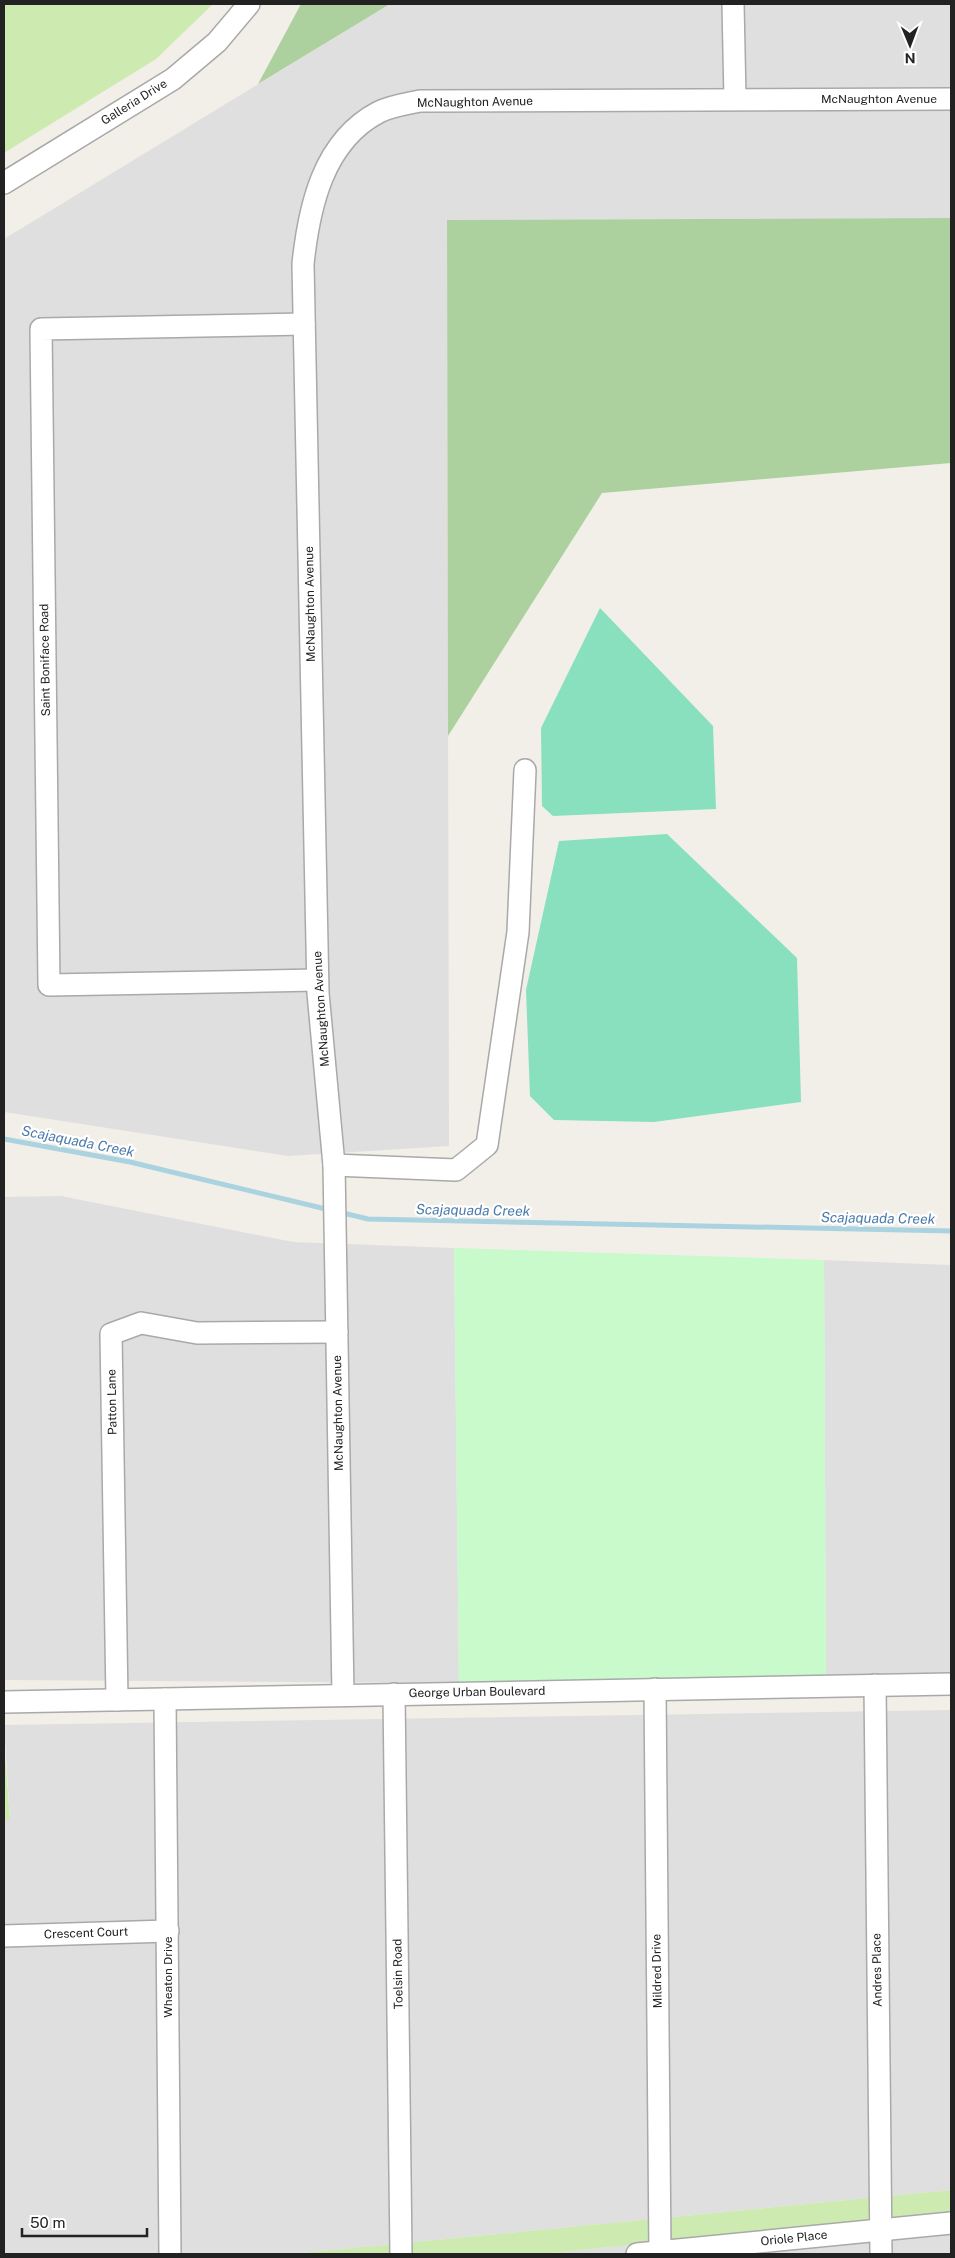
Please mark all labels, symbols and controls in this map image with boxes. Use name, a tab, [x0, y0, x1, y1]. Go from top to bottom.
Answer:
north arrow	[885, 20, 935, 70]
text: N	[905, 50, 916, 66]
street label: Galleria Drive	[99, 76, 170, 128]
street label: McNaughton Avenue	[821, 92, 937, 106]
street label: McNaughton Avenue	[417, 94, 533, 110]
street label: McNaughton Avenue	[302, 546, 318, 662]
street label: Saint Boniface Road	[37, 604, 53, 716]
street label: McNaughton Avenue	[310, 950, 332, 1067]
water label: Scajaquada Creek	[20, 1122, 136, 1160]
water label: Scajaquada Creek	[416, 1201, 531, 1219]
water label: Scajaquada Creek	[821, 1209, 936, 1227]
street label: McNaughton Avenue	[330, 1355, 346, 1471]
street label: Patton Lane	[104, 1369, 120, 1435]
street label: George Urban Boulevard	[409, 1684, 545, 1700]
street label: Crescent Court	[44, 1925, 129, 1941]
street label: Mildred Drive	[649, 1933, 665, 2008]
street label: Andres Place	[869, 1933, 885, 2007]
street label: Wheaton Drive	[161, 1936, 175, 2018]
street label: Toelsin Road	[390, 1939, 406, 2009]
scale bar	[22, 2206, 148, 2238]
text: 50 m	[30, 2214, 65, 2231]
street label: Oriole Place	[760, 2228, 828, 2248]

